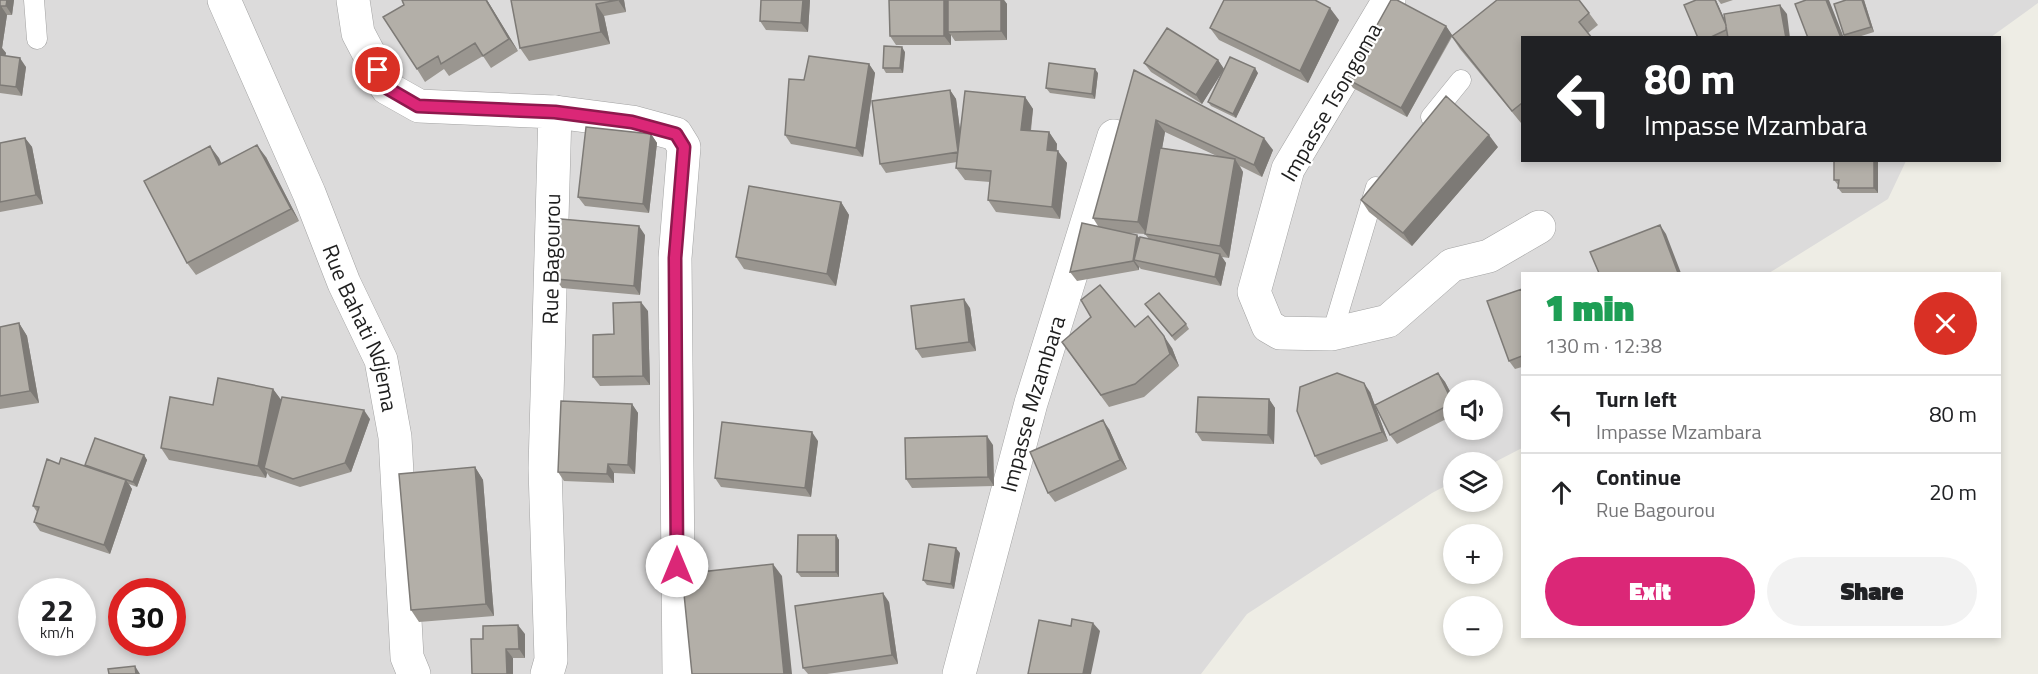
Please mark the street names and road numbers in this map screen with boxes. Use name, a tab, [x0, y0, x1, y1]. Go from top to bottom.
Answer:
street label: Impasse Tsongoma	[1272, 16, 1390, 188]
street label: Rue Bagourou	[533, 193, 569, 325]
street label: Rue Bahati Ndjema	[314, 239, 407, 414]
street label: Impasse Mzambara	[991, 311, 1074, 496]

